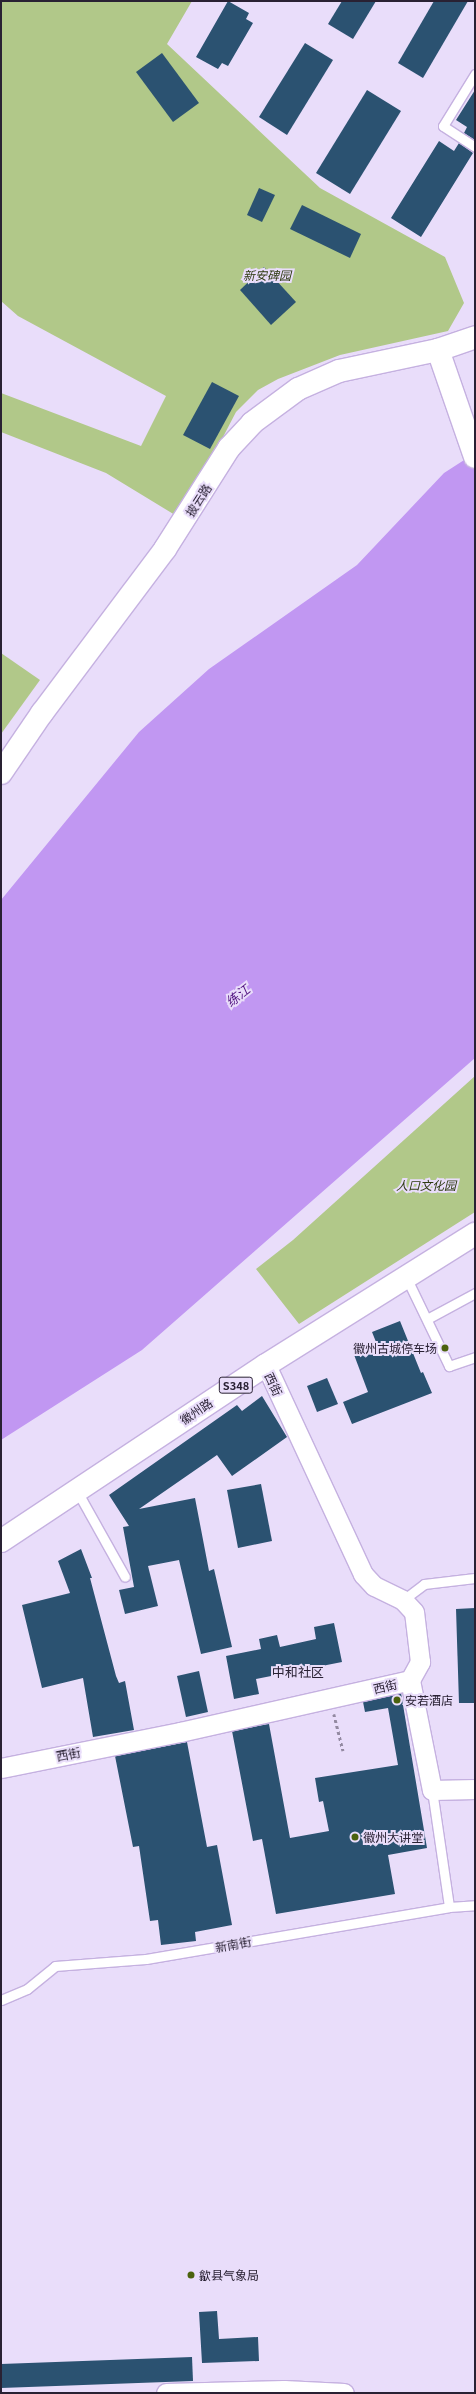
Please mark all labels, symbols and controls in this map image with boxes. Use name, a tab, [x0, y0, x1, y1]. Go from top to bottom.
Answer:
park label: 新安碑园	[243, 268, 291, 282]
street label: 披云路	[182, 481, 214, 519]
water label: 练江	[223, 982, 253, 1010]
park label: 人口文化园	[396, 1178, 456, 1192]
place label: 徽州古城停车场	[353, 1341, 437, 1355]
marker: 徽州古城停车场	[440, 1343, 450, 1353]
street label: 西街	[262, 1370, 286, 1398]
road number: S348	[218, 1376, 254, 1394]
street label: 徽州路	[177, 1395, 215, 1427]
district label: 中和社区	[272, 1664, 324, 1680]
street label: 西街	[372, 1676, 398, 1696]
place label: 安若酒店	[405, 1693, 453, 1707]
marker: 安若酒店	[392, 1695, 402, 1705]
street label: 西街	[55, 1745, 81, 1763]
place label: 徽州大讲堂	[363, 1830, 423, 1844]
marker: 徽州大讲堂	[350, 1832, 360, 1842]
street label: 新南街	[214, 1934, 252, 1954]
place label: 歙县气象局	[199, 2268, 259, 2282]
marker: 歙县气象局	[186, 2270, 196, 2280]

